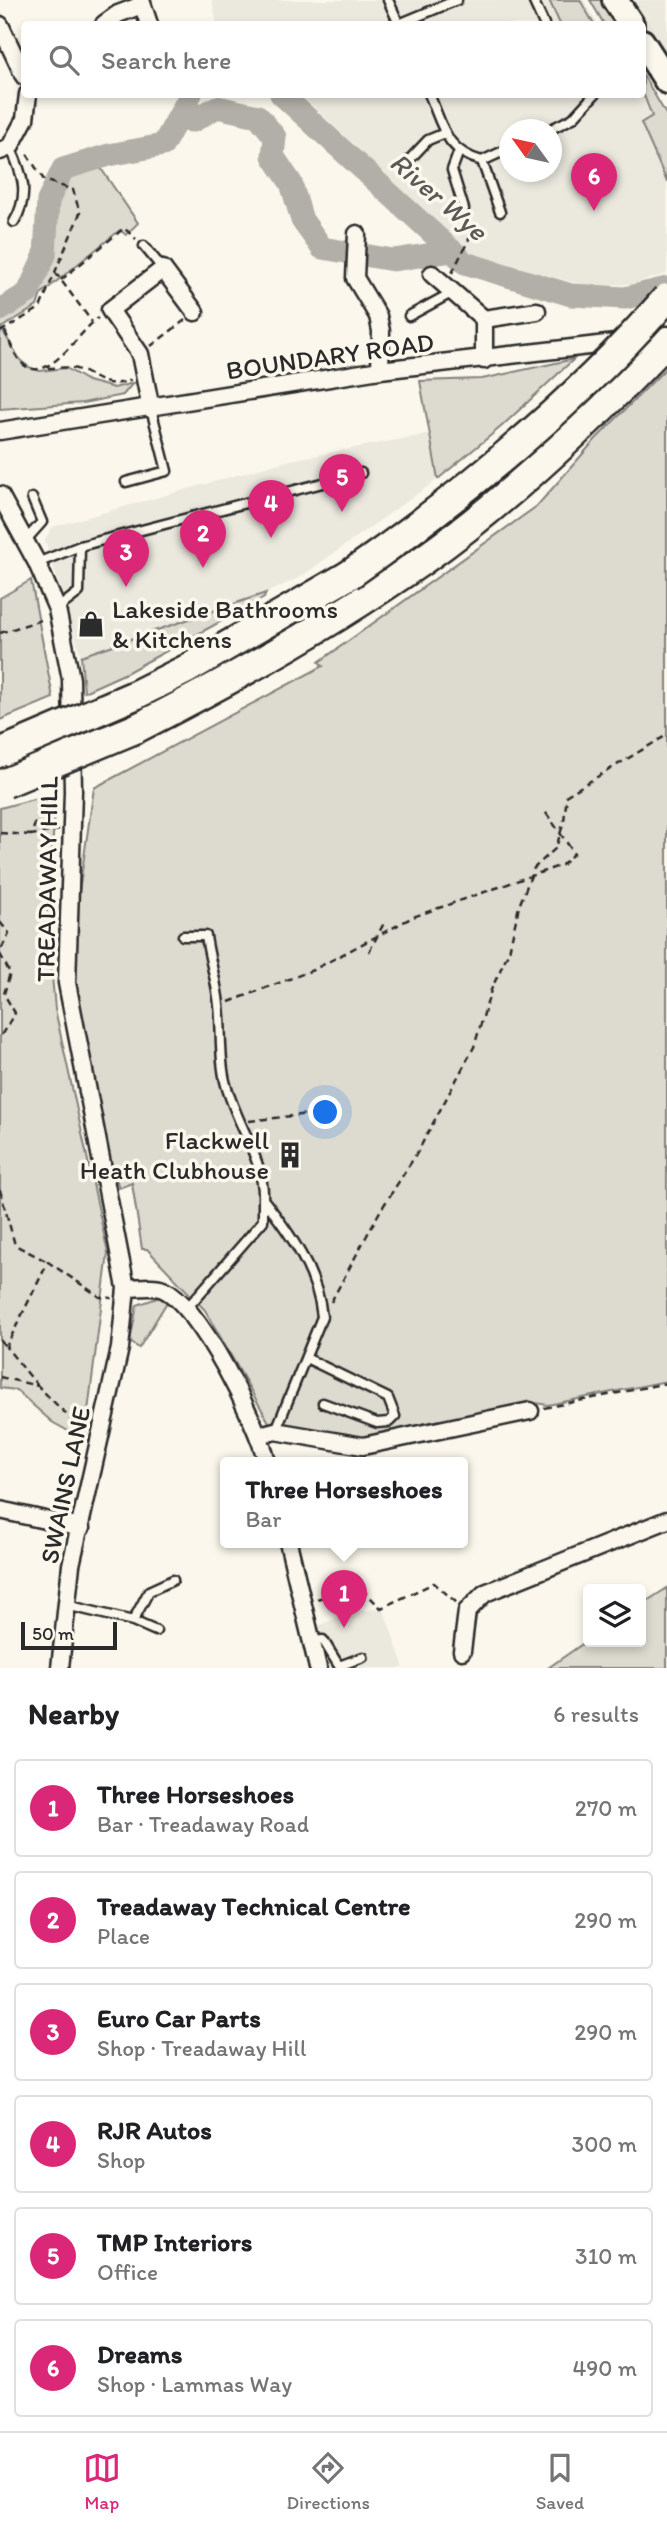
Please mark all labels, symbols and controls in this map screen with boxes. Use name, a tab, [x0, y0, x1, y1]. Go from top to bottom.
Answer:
search box	[21, 21, 646, 98]
icon: search	[45, 41, 83, 79]
text: Search here	[101, 44, 231, 76]
north arrow	[499, 119, 562, 182]
water label: River Wye	[383, 144, 496, 248]
pin: 6	[571, 153, 617, 211]
street label: BOUNDARY ROAD	[224, 326, 436, 386]
pin: 5	[319, 454, 365, 512]
pin: 4	[248, 480, 294, 538]
pin: 2	[180, 510, 226, 568]
pin: 3	[103, 529, 149, 587]
place label: Lakeside Bathrooms & Kitchens	[112, 593, 338, 655]
shop icon: Lakeside Bathrooms & Kitchens	[76, 609, 106, 639]
street label: TREADAWAY HILL	[29, 776, 65, 982]
your location	[308, 1095, 342, 1129]
place label: Flackwell Heath Clubhouse	[80, 1124, 269, 1186]
building icon: Flackwell Heath Clubhouse	[275, 1140, 305, 1170]
street label: SWAINS LANE	[33, 1403, 97, 1567]
popup	[220, 1457, 468, 1548]
text: Three Horseshoes	[245, 1473, 443, 1505]
text: Bar	[245, 1505, 281, 1533]
pin: 1	[321, 1570, 367, 1628]
map controls	[583, 1584, 646, 1647]
button: layers	[583, 1584, 646, 1647]
scale bar	[21, 1619, 117, 1651]
text: 50 m	[32, 1622, 74, 1645]
text: Nearby	[28, 1695, 119, 1732]
text: 6 results	[553, 1700, 639, 1728]
text: Three Horseshoes	[97, 1778, 294, 1810]
text: 1	[48, 1794, 58, 1822]
text: 270 m	[575, 1794, 637, 1822]
text: Bar · Treadaway Road	[97, 1810, 309, 1838]
text: Treadaway Technical Centre	[97, 1890, 411, 1922]
text: 2	[47, 1906, 59, 1934]
text: 290 m	[574, 1906, 637, 1934]
text: Place	[97, 1922, 150, 1950]
text: Euro Car Parts	[97, 2002, 261, 2034]
text: 3	[47, 2018, 59, 2046]
text: 290 m	[574, 2018, 637, 2046]
text: Shop · Treadaway Hill	[97, 2034, 306, 2062]
text: RJR Autos	[97, 2114, 212, 2146]
text: 4	[46, 2130, 60, 2158]
text: 300 m	[572, 2130, 637, 2158]
text: Shop	[97, 2146, 145, 2174]
text: TMP Interiors	[97, 2226, 252, 2258]
text: 5	[47, 2242, 59, 2270]
text: 310 m	[575, 2242, 637, 2270]
text: Office	[97, 2258, 158, 2286]
text: Dreams	[97, 2338, 182, 2370]
text: 6	[47, 2354, 59, 2382]
text: 490 m	[572, 2354, 637, 2382]
text: Shop · Lammas Way	[97, 2370, 292, 2398]
tab: Map	[83, 2449, 121, 2514]
tab: Directions	[286, 2449, 370, 2514]
tab: Saved	[536, 2449, 584, 2514]

